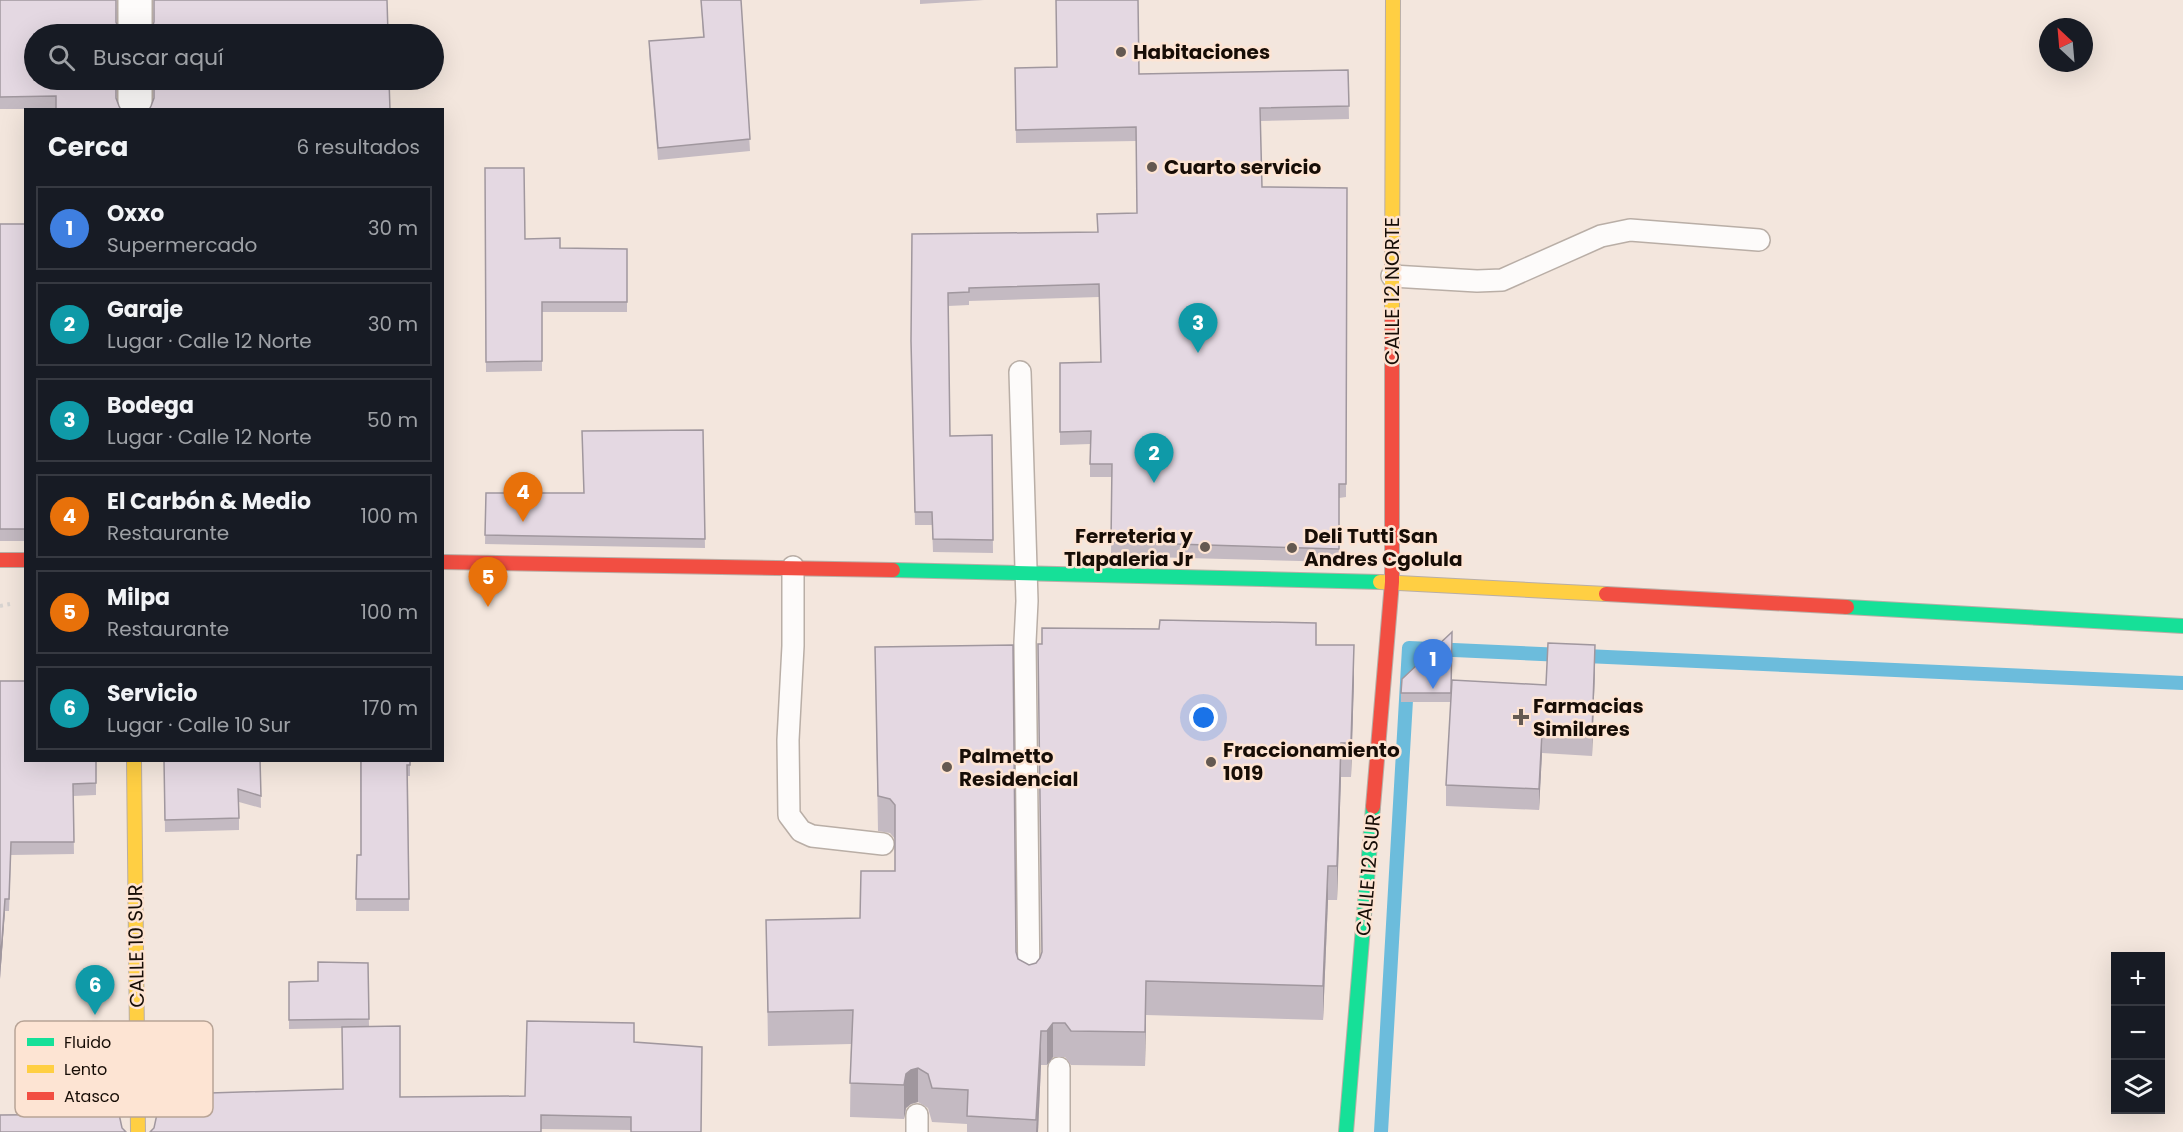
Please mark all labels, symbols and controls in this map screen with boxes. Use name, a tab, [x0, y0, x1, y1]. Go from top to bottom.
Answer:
north arrow	[2039, 18, 2093, 72]
search box	[24, 24, 444, 90]
place label: Habitaciones	[1133, 38, 1270, 66]
icon: search	[45, 41, 78, 74]
text: Buscar aquí	[93, 42, 224, 73]
marker: Habitaciones	[1114, 45, 1128, 59]
text: Cerca	[48, 129, 128, 165]
text: 6 resultados	[296, 133, 420, 161]
place label: Cuarto servicio	[1164, 153, 1321, 181]
marker: Cuarto servicio	[1145, 160, 1159, 174]
text: Oxxo	[107, 198, 164, 229]
text: 1	[66, 214, 73, 242]
text: 30 m	[368, 214, 418, 242]
street label: CALLE 12 NORTE	[1378, 217, 1406, 365]
text: Supermercado	[107, 231, 257, 259]
text: Garaje	[107, 294, 183, 325]
pin: 3	[1178, 304, 1218, 353]
text: 2	[64, 310, 75, 338]
text: 30 m	[368, 310, 418, 338]
text: Lugar · Calle 12 Norte	[107, 327, 312, 355]
text: Bodega	[107, 390, 194, 421]
text: 3	[63, 406, 76, 434]
text: 50 m	[367, 406, 418, 434]
text: Lugar · Calle 12 Norte	[107, 423, 312, 451]
pin: 2	[1134, 434, 1174, 483]
pin: 4	[504, 472, 542, 522]
text: El Carbón & Medio	[107, 486, 311, 517]
text: 4	[63, 502, 76, 530]
text: 100 m	[361, 502, 418, 530]
text: Restaurante	[107, 519, 229, 547]
place label: Ferreteria y Tlapaleria Jr	[1064, 522, 1193, 573]
place label: Deli Tutti San Andres Cgolula	[1304, 522, 1463, 573]
marker: Ferreteria y Tlapaleria Jr	[1198, 540, 1212, 554]
marker: Deli Tutti San Andres Cgolula	[1285, 541, 1299, 555]
pin: 5	[468, 558, 508, 607]
text: Milpa	[107, 582, 170, 613]
text: 5	[63, 598, 76, 626]
text: 100 m	[361, 598, 418, 626]
text: Restaurante	[107, 615, 229, 643]
pin: 1	[1414, 640, 1452, 689]
text: Servicio	[107, 678, 198, 709]
place label: Farmacias Similares	[1533, 692, 1644, 743]
text: 6	[63, 694, 76, 722]
text: 170 m	[362, 694, 418, 722]
your location	[1189, 703, 1218, 732]
marker: Farmacias Similares	[1514, 710, 1528, 724]
text: Lugar · Calle 10 Sur	[107, 711, 291, 739]
place label: Fraccionamiento 1019	[1223, 736, 1400, 787]
place label: Palmetto Residencial	[959, 742, 1078, 793]
marker: Fraccionamiento 1019	[1204, 755, 1218, 769]
marker: Palmetto Residencial	[940, 760, 954, 774]
street label: CALLE 12 SUR	[1349, 813, 1387, 937]
street label: CALLE 10 SUR	[121, 884, 151, 1008]
map controls	[2111, 952, 2165, 1114]
button: +	[2111, 952, 2165, 1006]
pin: 6	[76, 966, 115, 1015]
button: −	[2111, 1006, 2165, 1060]
legend	[15, 1021, 213, 1117]
text: Fluido	[64, 1031, 111, 1054]
text: Lento	[64, 1058, 107, 1081]
button: layers	[2111, 1060, 2165, 1114]
text: Atasco	[64, 1085, 120, 1108]

